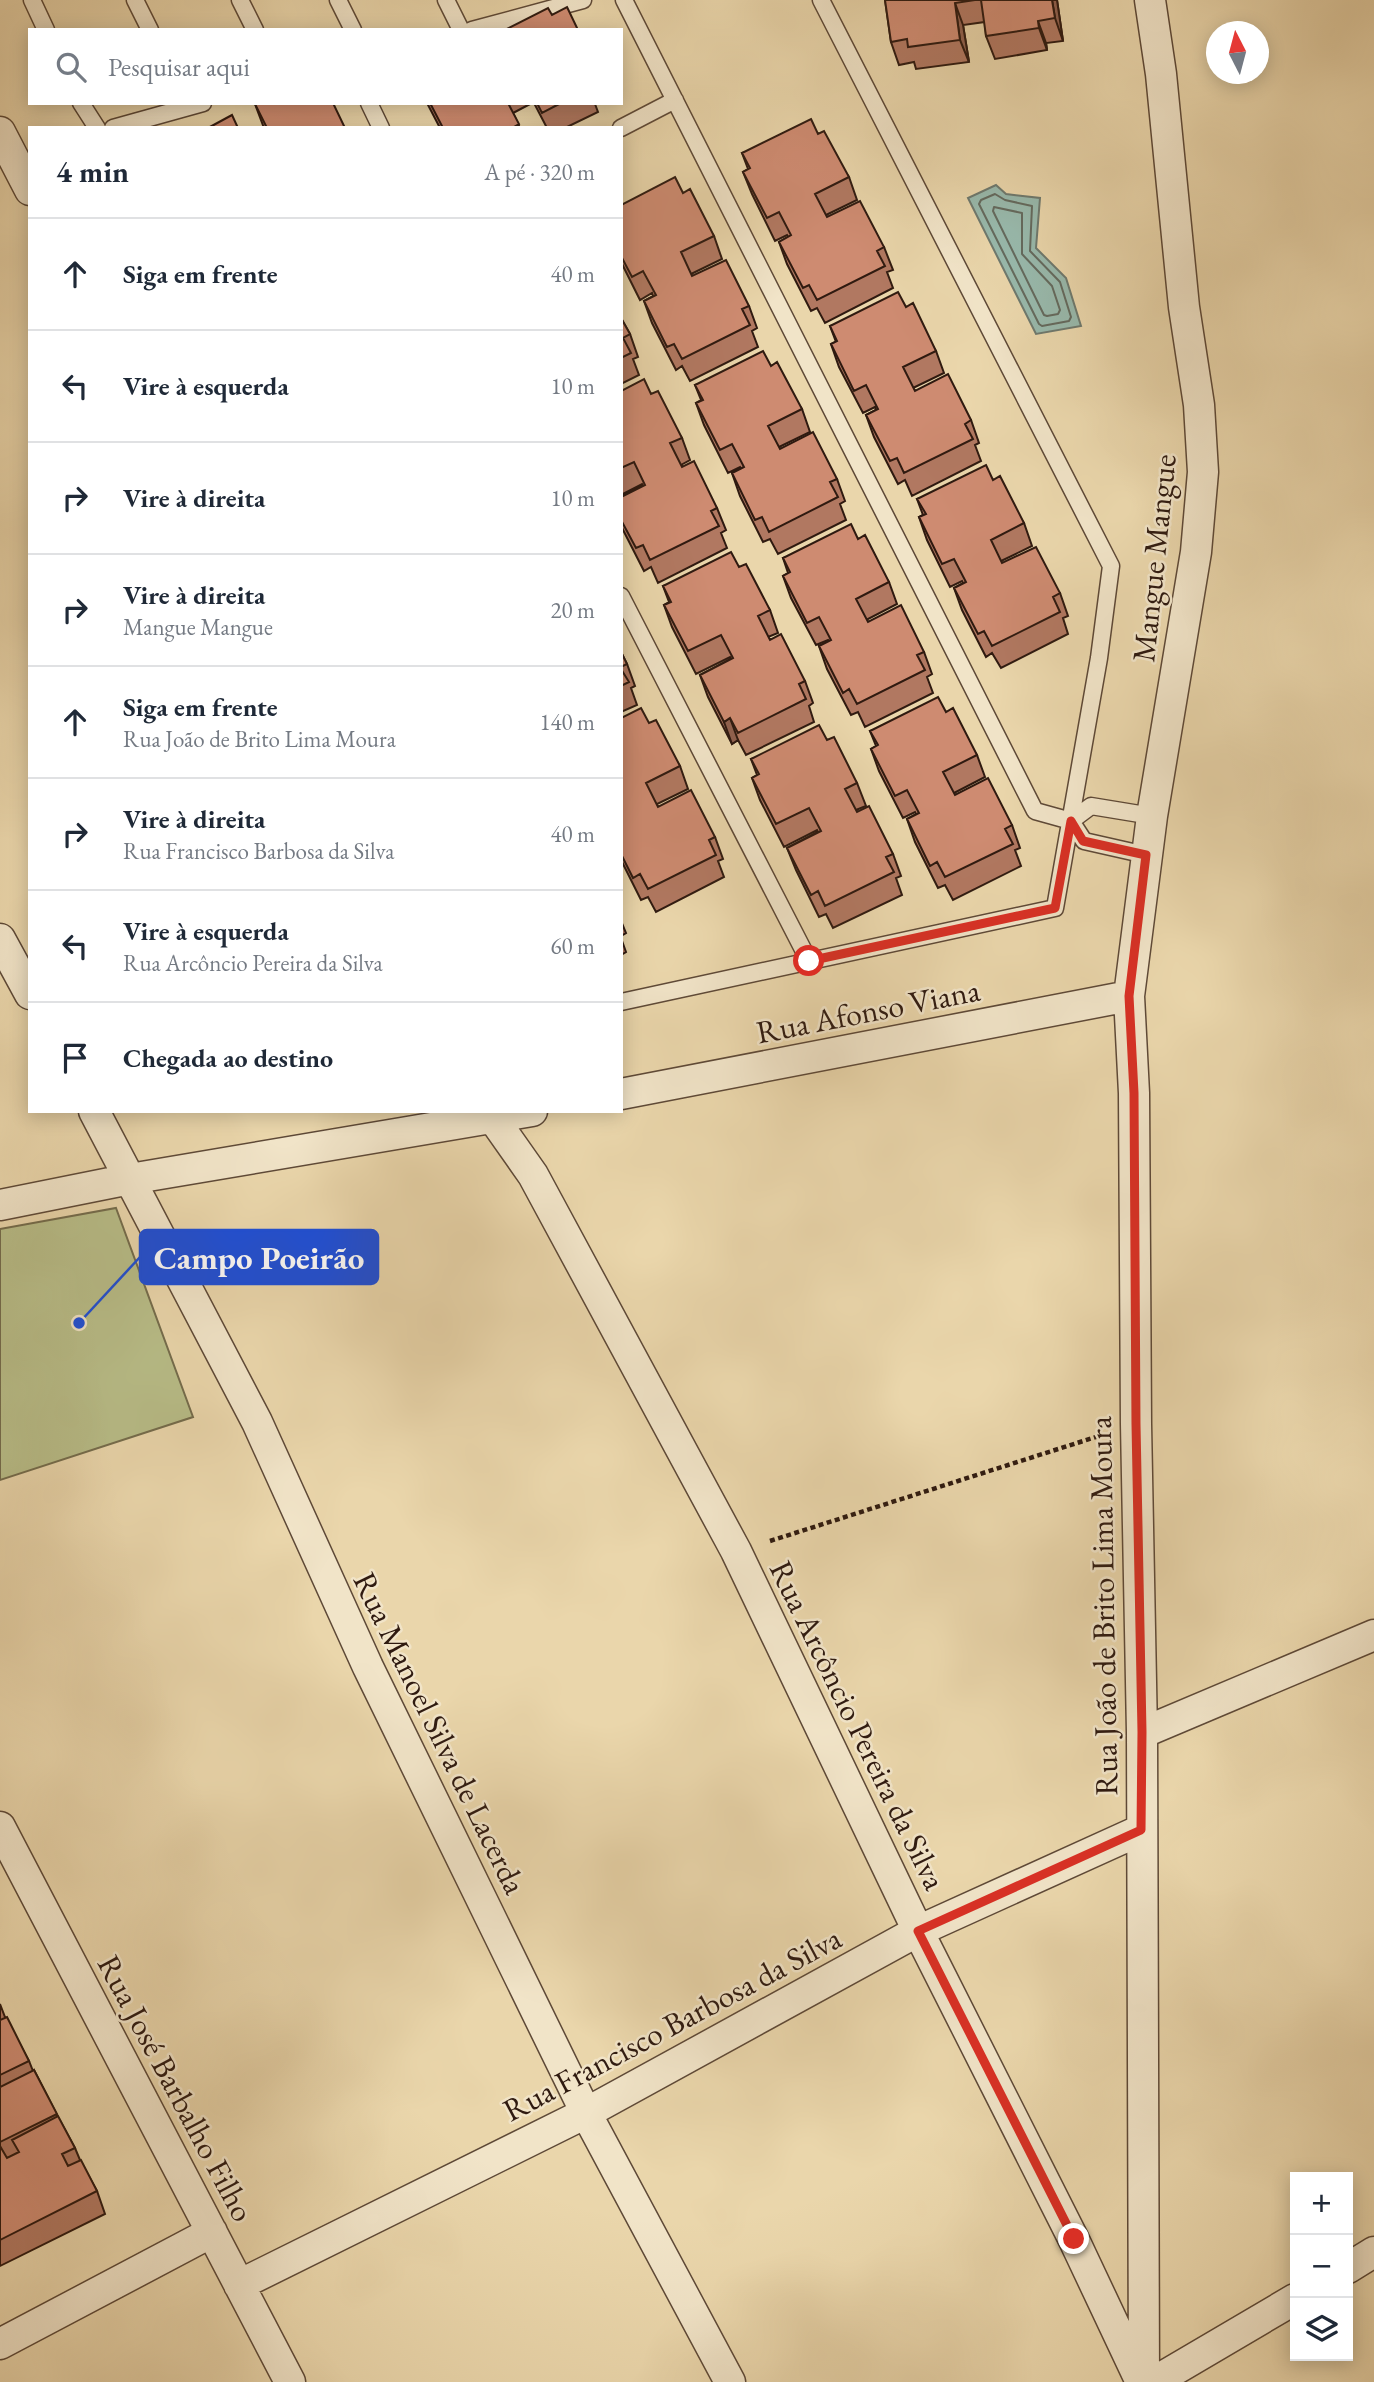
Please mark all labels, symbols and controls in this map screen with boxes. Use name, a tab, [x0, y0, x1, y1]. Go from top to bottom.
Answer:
north arrow	[1206, 21, 1269, 84]
search box	[28, 28, 623, 105]
icon: search	[52, 48, 90, 86]
text: Pesquisar aqui	[108, 50, 250, 84]
text: 4 min	[56, 152, 129, 191]
text: A pé · 320 m	[484, 157, 595, 187]
icon: ahead	[56, 255, 94, 293]
text: Siga em frente	[123, 257, 278, 291]
text: 40 m	[550, 259, 595, 289]
icon: left	[56, 367, 94, 405]
text: Vire à esquerda	[123, 369, 289, 403]
text: 10 m	[550, 371, 595, 401]
street label: Mangue Mangue	[1122, 452, 1186, 664]
icon: right	[56, 479, 94, 517]
text: Vire à direita	[123, 481, 265, 515]
text: 10 m	[550, 483, 595, 513]
text: Vire à direita	[123, 578, 265, 612]
icon: right	[56, 591, 94, 629]
text: 20 m	[550, 595, 595, 625]
text: Mangue Mangue	[123, 612, 273, 642]
text: Siga em frente	[123, 690, 278, 724]
icon: ahead	[56, 703, 94, 741]
text: 140 m	[539, 707, 595, 737]
text: Rua João de Brito Lima Moura	[123, 724, 396, 754]
text: Vire à direita	[123, 802, 265, 836]
icon: right	[56, 815, 94, 853]
text: 40 m	[550, 819, 595, 849]
text: Rua Francisco Barbosa da Silva	[123, 836, 394, 866]
text: Vire à esquerda	[123, 914, 289, 948]
icon: left	[56, 927, 94, 965]
text: 60 m	[550, 931, 595, 961]
route start	[793, 945, 824, 976]
text: Rua Arcôncio Pereira da Silva	[123, 948, 383, 978]
street label: Rua Afonso Viana	[753, 969, 984, 1053]
icon: arrive	[56, 1039, 94, 1077]
text: Chegada ao destino	[123, 1041, 333, 1075]
callout: Campo Poeirão	[140, 1230, 378, 1284]
text: Campo Poeirão	[154, 1236, 364, 1279]
street label: Rua João de Brito Lima Moura	[1079, 1416, 1127, 1796]
street label: Rua Arcôncio Pereira da Silva	[760, 1553, 956, 1897]
street label: Rua Manoel Silva de Lacerda	[344, 1565, 536, 1901]
street label: Rua Francisco Barbosa da Silva	[495, 1917, 849, 2131]
street label: Rua José Barbalho Filho	[88, 1947, 264, 2229]
map controls	[1290, 2172, 1353, 2361]
button: +	[1290, 2172, 1353, 2235]
route end	[1058, 2223, 1089, 2254]
button: −	[1290, 2235, 1353, 2298]
button: layers	[1290, 2298, 1353, 2361]

